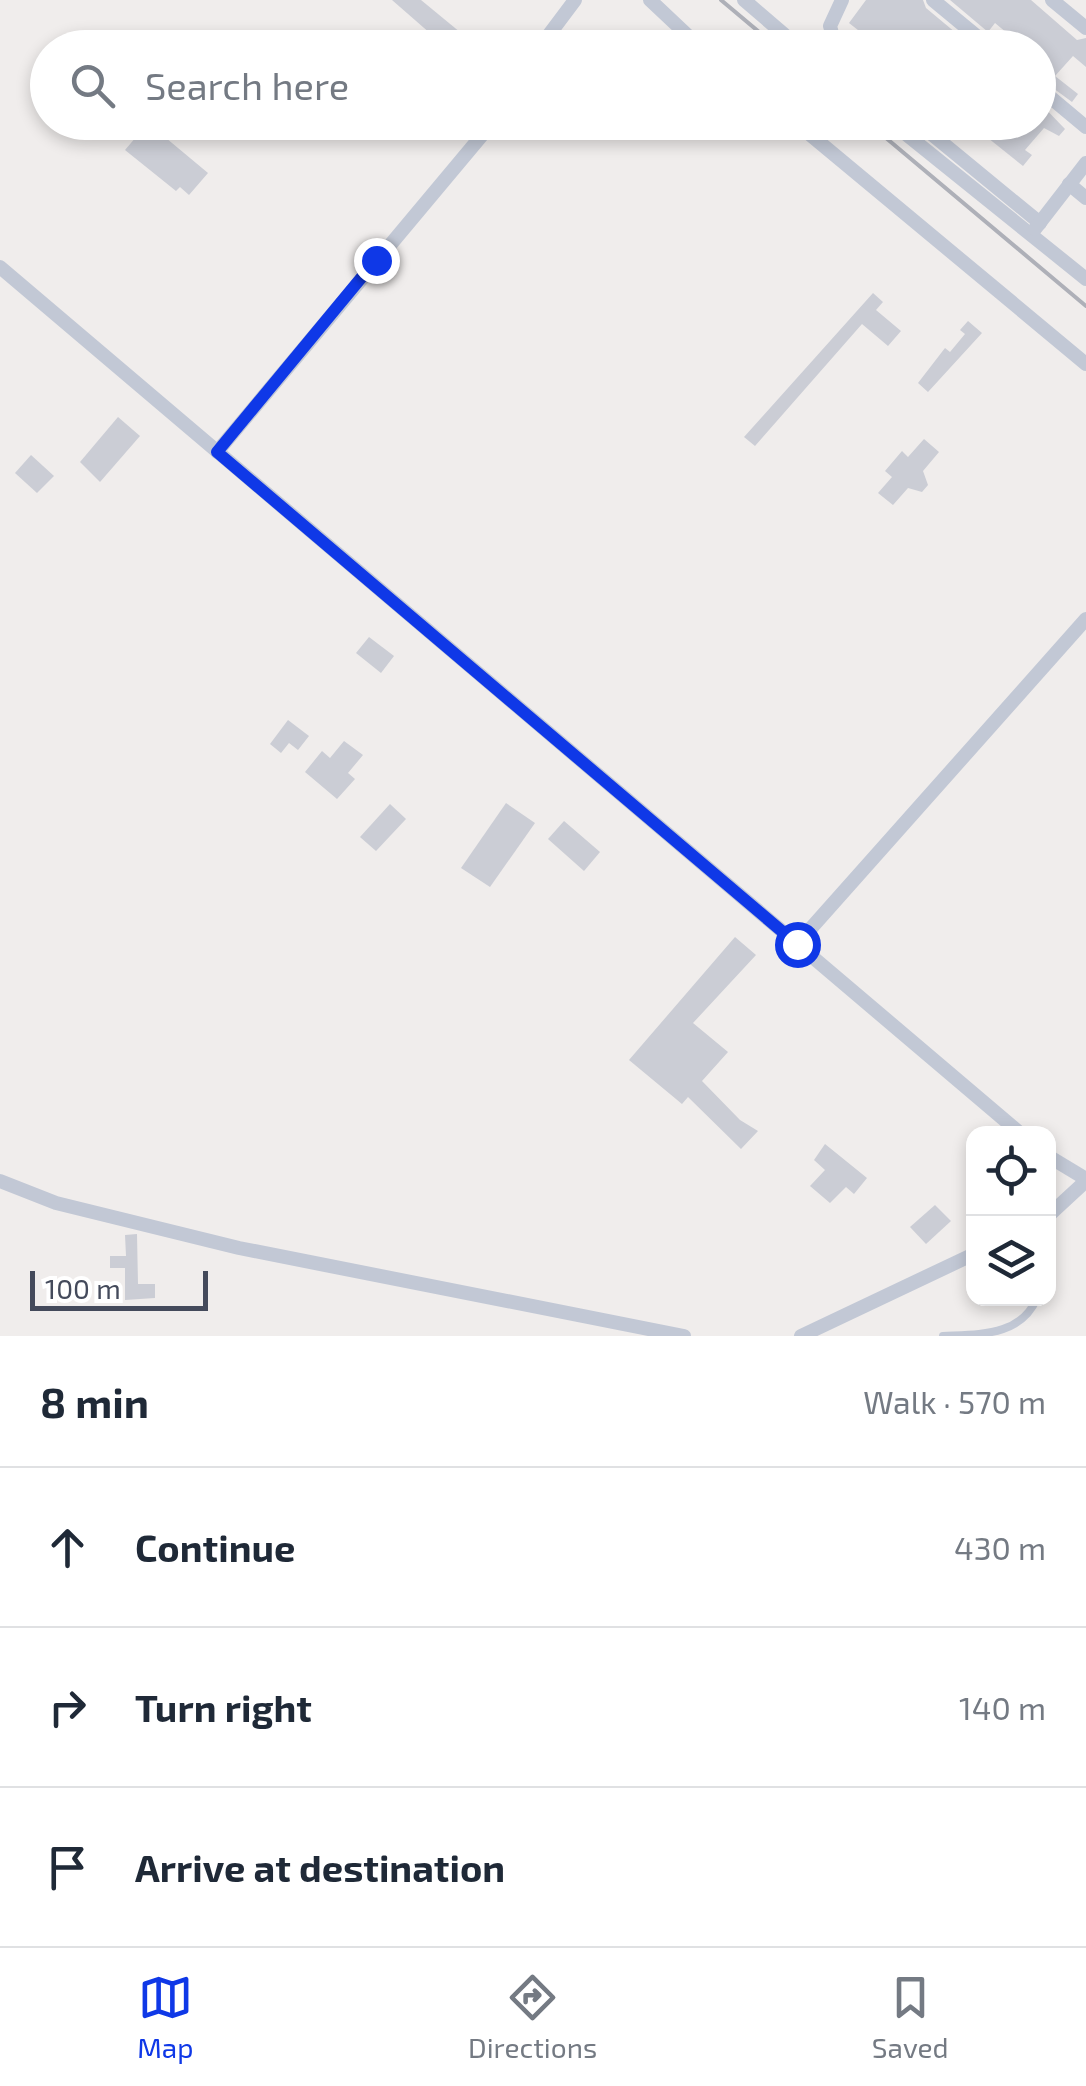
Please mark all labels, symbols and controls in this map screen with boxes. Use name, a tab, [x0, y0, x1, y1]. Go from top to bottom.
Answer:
search box	[30, 30, 1056, 140]
icon: search	[65, 58, 120, 113]
text: Search here	[145, 62, 349, 108]
route end	[354, 238, 400, 284]
route start	[775, 922, 821, 968]
map controls	[966, 1126, 1056, 1306]
button: locate	[966, 1126, 1056, 1216]
button: layers	[966, 1216, 1056, 1306]
scale bar	[30, 1266, 208, 1310]
text: 100 m	[45, 1271, 121, 1305]
text: 8 min	[40, 1376, 149, 1426]
text: Walk · 570 m	[863, 1382, 1046, 1420]
icon: ahead	[40, 1520, 95, 1575]
text: Continue	[135, 1524, 295, 1570]
text: 430 m	[954, 1528, 1046, 1566]
icon: right	[40, 1680, 95, 1735]
text: Turn right	[135, 1684, 312, 1730]
text: 140 m	[959, 1688, 1046, 1726]
icon: arrive	[40, 1840, 95, 1895]
text: Arrive at destination	[135, 1844, 505, 1890]
tab: Map	[137, 1970, 193, 2064]
tab: Directions	[468, 1970, 597, 2064]
tab: Saved	[872, 1970, 949, 2064]

